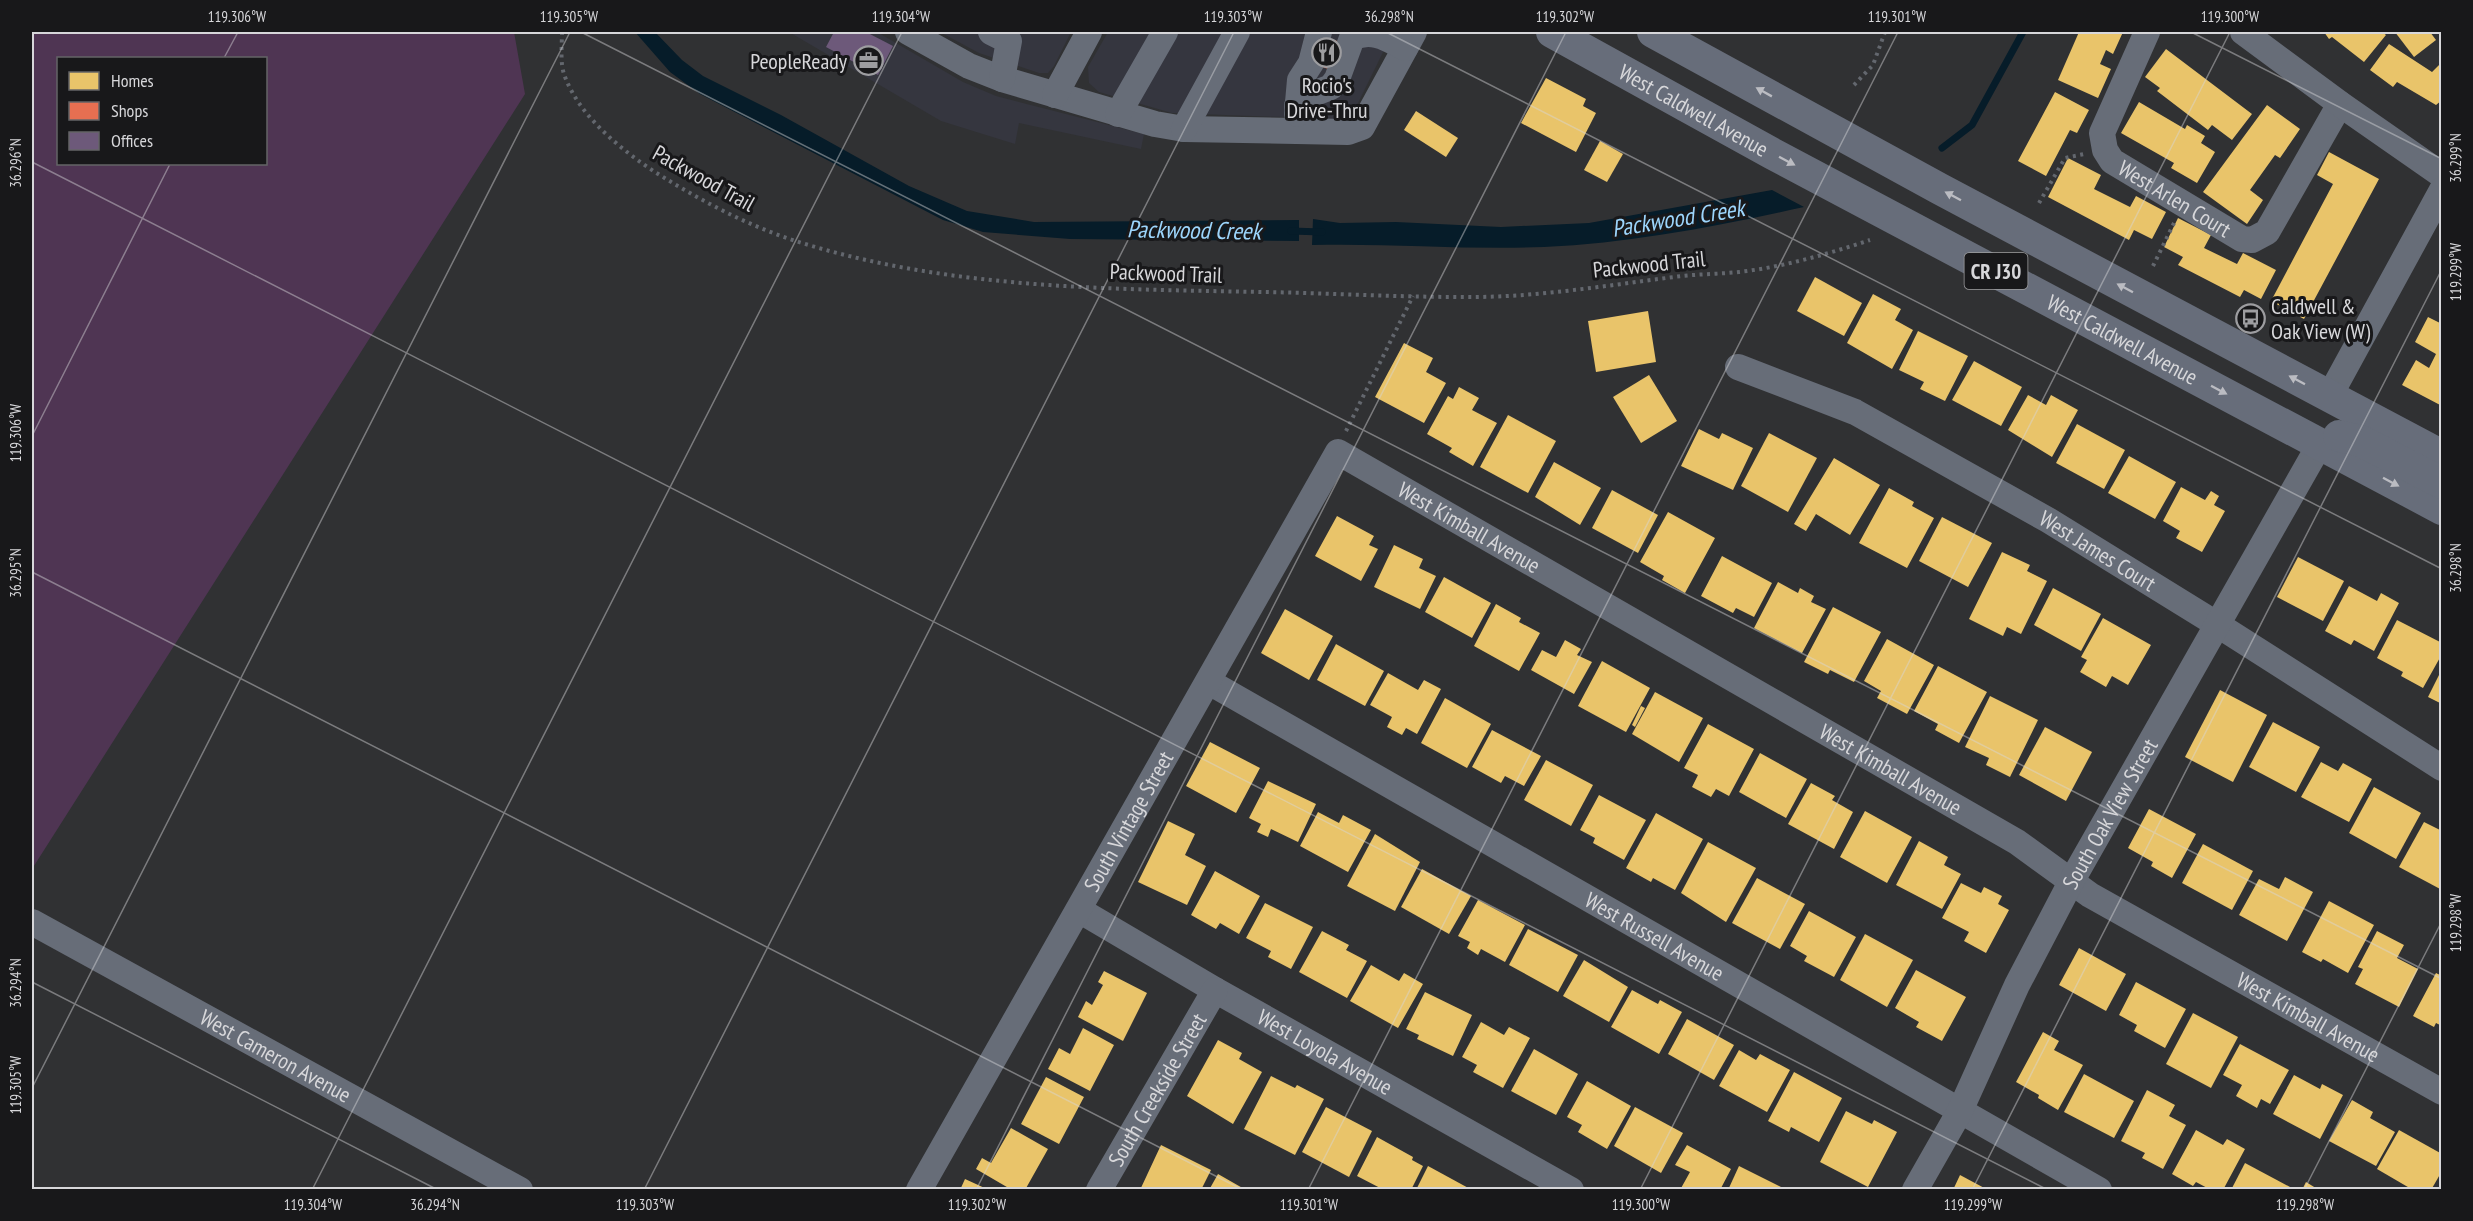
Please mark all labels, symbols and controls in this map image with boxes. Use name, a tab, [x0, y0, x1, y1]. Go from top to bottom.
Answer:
text: 119.306°W	[208, 7, 266, 26]
text: 119.305°W	[540, 7, 598, 26]
text: 119.304°W	[872, 7, 930, 26]
text: 119.303°W	[1204, 7, 1262, 26]
text: 36.298°N	[1364, 7, 1414, 26]
text: 119.302°W	[1536, 7, 1594, 26]
text: 119.301°W	[1868, 7, 1926, 26]
text: 119.300°W	[2201, 7, 2259, 26]
restaurant icon: Rocio's Drive-Thru	[1311, 37, 1343, 69]
office icon: PeopleReady	[852, 45, 884, 77]
place label: PeopleReady	[750, 47, 848, 75]
legend	[57, 57, 267, 165]
street label: West Caldwell Avenue	[1614, 58, 1773, 163]
text: Homes	[111, 69, 154, 92]
place label: Rocio's Drive-Thru	[1286, 71, 1368, 124]
one-way arrow	[1755, 87, 1772, 97]
text: Shops	[111, 99, 148, 122]
text: Offices	[111, 129, 153, 152]
text: 36.299°N	[2446, 133, 2465, 183]
text: 36.296°N	[6, 138, 25, 188]
street label: Packwood Trail	[648, 138, 761, 218]
street label: West Arlen Court	[2113, 154, 2236, 243]
one-way arrow	[1779, 156, 1796, 166]
one-way arrow	[1944, 191, 1961, 201]
water label: Packwood Creek	[1609, 192, 1749, 244]
water label: Packwood Creek	[1127, 213, 1264, 247]
text: 119.299°W	[2446, 243, 2465, 301]
street label: Packwood Trail	[1592, 244, 1707, 284]
road number: CR J30	[1964, 253, 2028, 289]
street label: Packwood Trail	[1109, 257, 1224, 289]
one-way arrow	[2116, 283, 2133, 293]
street label: West Caldwell Avenue	[2042, 288, 2203, 391]
place label: Caldwell & Oak View (W)	[2271, 292, 2371, 345]
bus stop icon: Caldwell & Oak View (W)	[2234, 303, 2266, 335]
one-way arrow	[2288, 375, 2305, 385]
one-way arrow	[2211, 385, 2228, 395]
text: 119.306°W	[6, 404, 25, 462]
street label: West Kimball Avenue	[1393, 475, 1545, 579]
one-way arrow	[2383, 477, 2400, 487]
street label: West James Court	[2035, 504, 2161, 597]
text: 36.298°N	[2446, 543, 2465, 593]
text: 36.295°N	[6, 548, 25, 598]
street label: West Kimball Avenue	[1814, 718, 1967, 821]
street label: South Oak View Street	[2056, 734, 2164, 894]
street label: South Vintage Street	[1077, 746, 1179, 896]
street label: West Russell Avenue	[1580, 886, 1729, 987]
text: 119.298°W	[2446, 894, 2465, 952]
text: 36.294°N	[6, 958, 25, 1008]
street label: West Kimball Avenue	[2232, 966, 2385, 1068]
street label: West Cameron Avenue	[195, 1003, 356, 1109]
street label: West Loyola Avenue	[1253, 1003, 1397, 1101]
street label: South Creekside Street	[1102, 1008, 1213, 1171]
text: 119.305°W	[6, 1056, 25, 1114]
text: 119.304°W	[284, 1195, 342, 1214]
text: 36.294°N	[410, 1195, 460, 1214]
text: 119.303°W	[616, 1195, 674, 1214]
text: 119.302°W	[948, 1195, 1006, 1214]
text: 119.301°W	[1280, 1195, 1338, 1214]
text: 119.300°W	[1612, 1195, 1670, 1214]
text: 119.299°W	[1944, 1195, 2002, 1214]
text: 119.298°W	[2276, 1195, 2334, 1214]

